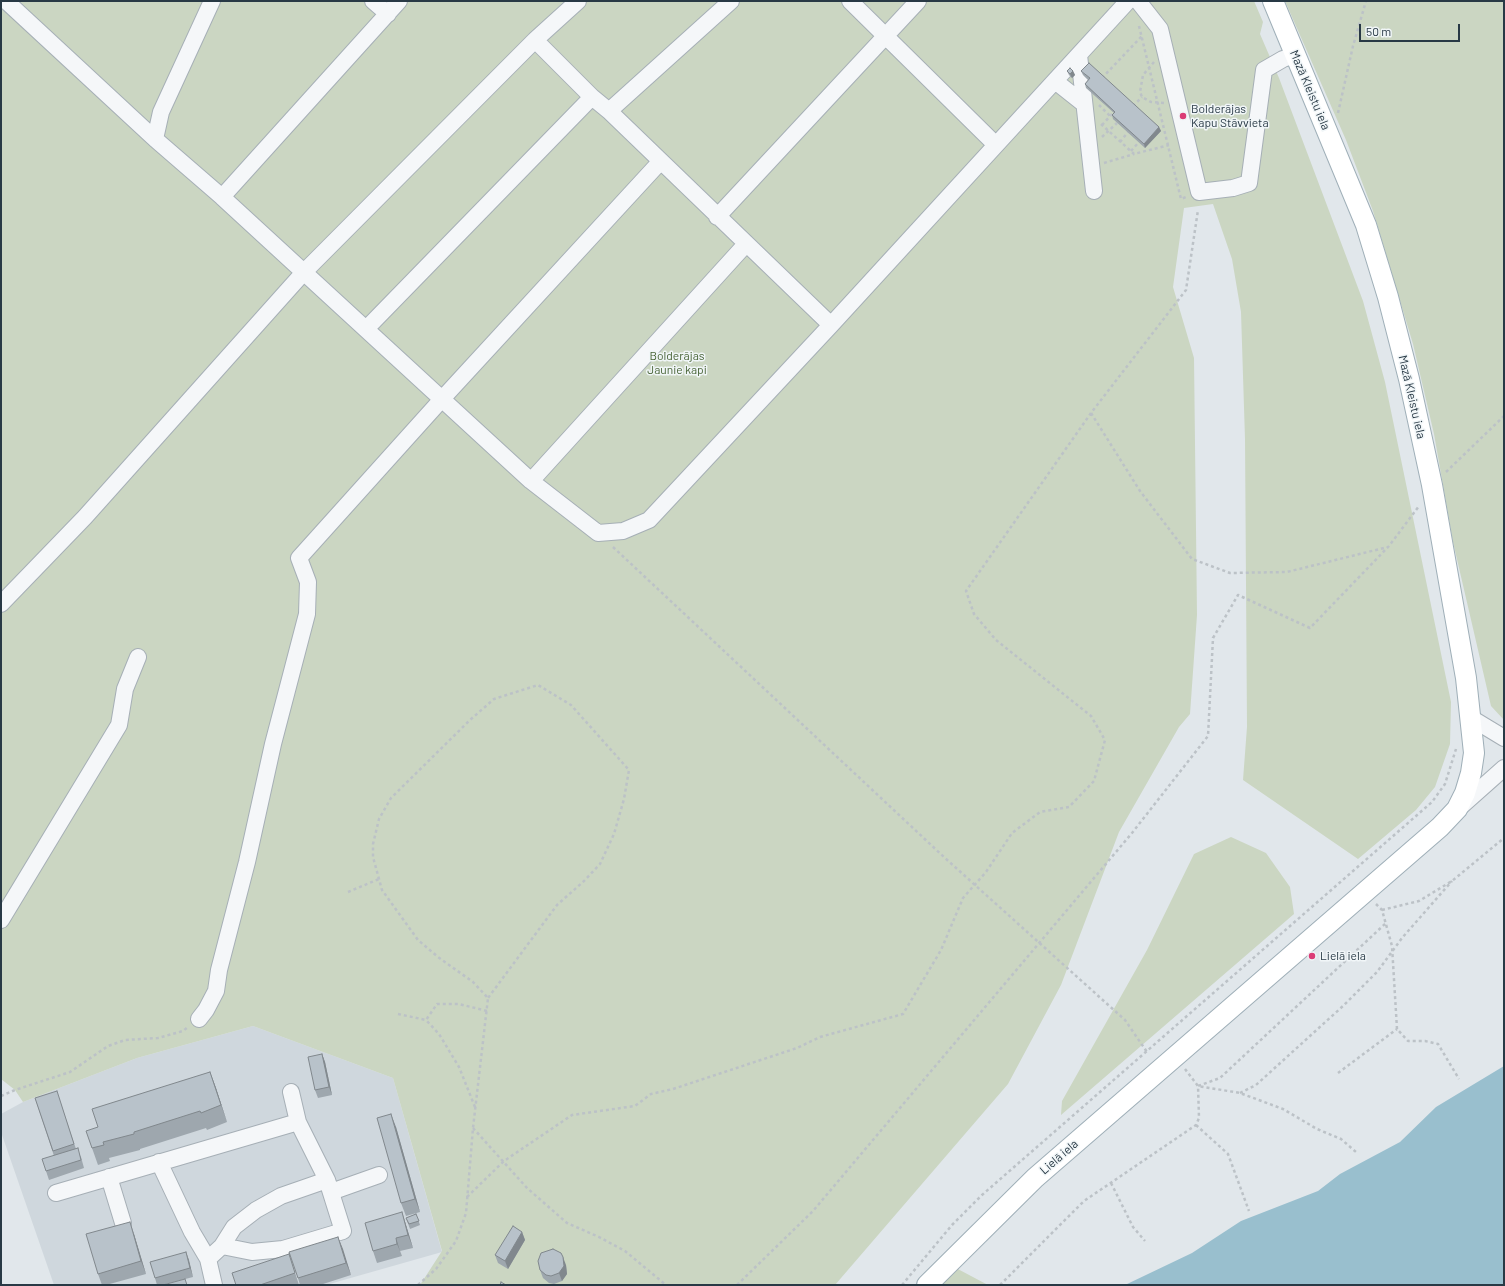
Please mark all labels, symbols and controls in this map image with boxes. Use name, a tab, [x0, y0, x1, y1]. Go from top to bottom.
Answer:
scale bar	[1361, 16, 1462, 42]
text: 50 m	[1366, 24, 1391, 38]
street label: Mazā Kleistu iela	[1287, 48, 1333, 132]
place label: Bolderājas Kapu Stāvvieta	[1191, 102, 1269, 130]
marker: Bolderājas Kapu Stāvvieta	[1178, 111, 1188, 121]
park label: Bolderājas Jaunie kapi	[647, 349, 707, 377]
street label: Mazā Kleistu iela	[1395, 354, 1429, 440]
place label: Lielā iela	[1320, 949, 1366, 963]
marker: Lielā iela	[1307, 951, 1317, 961]
street label: Lielā iela	[1037, 1137, 1081, 1177]

